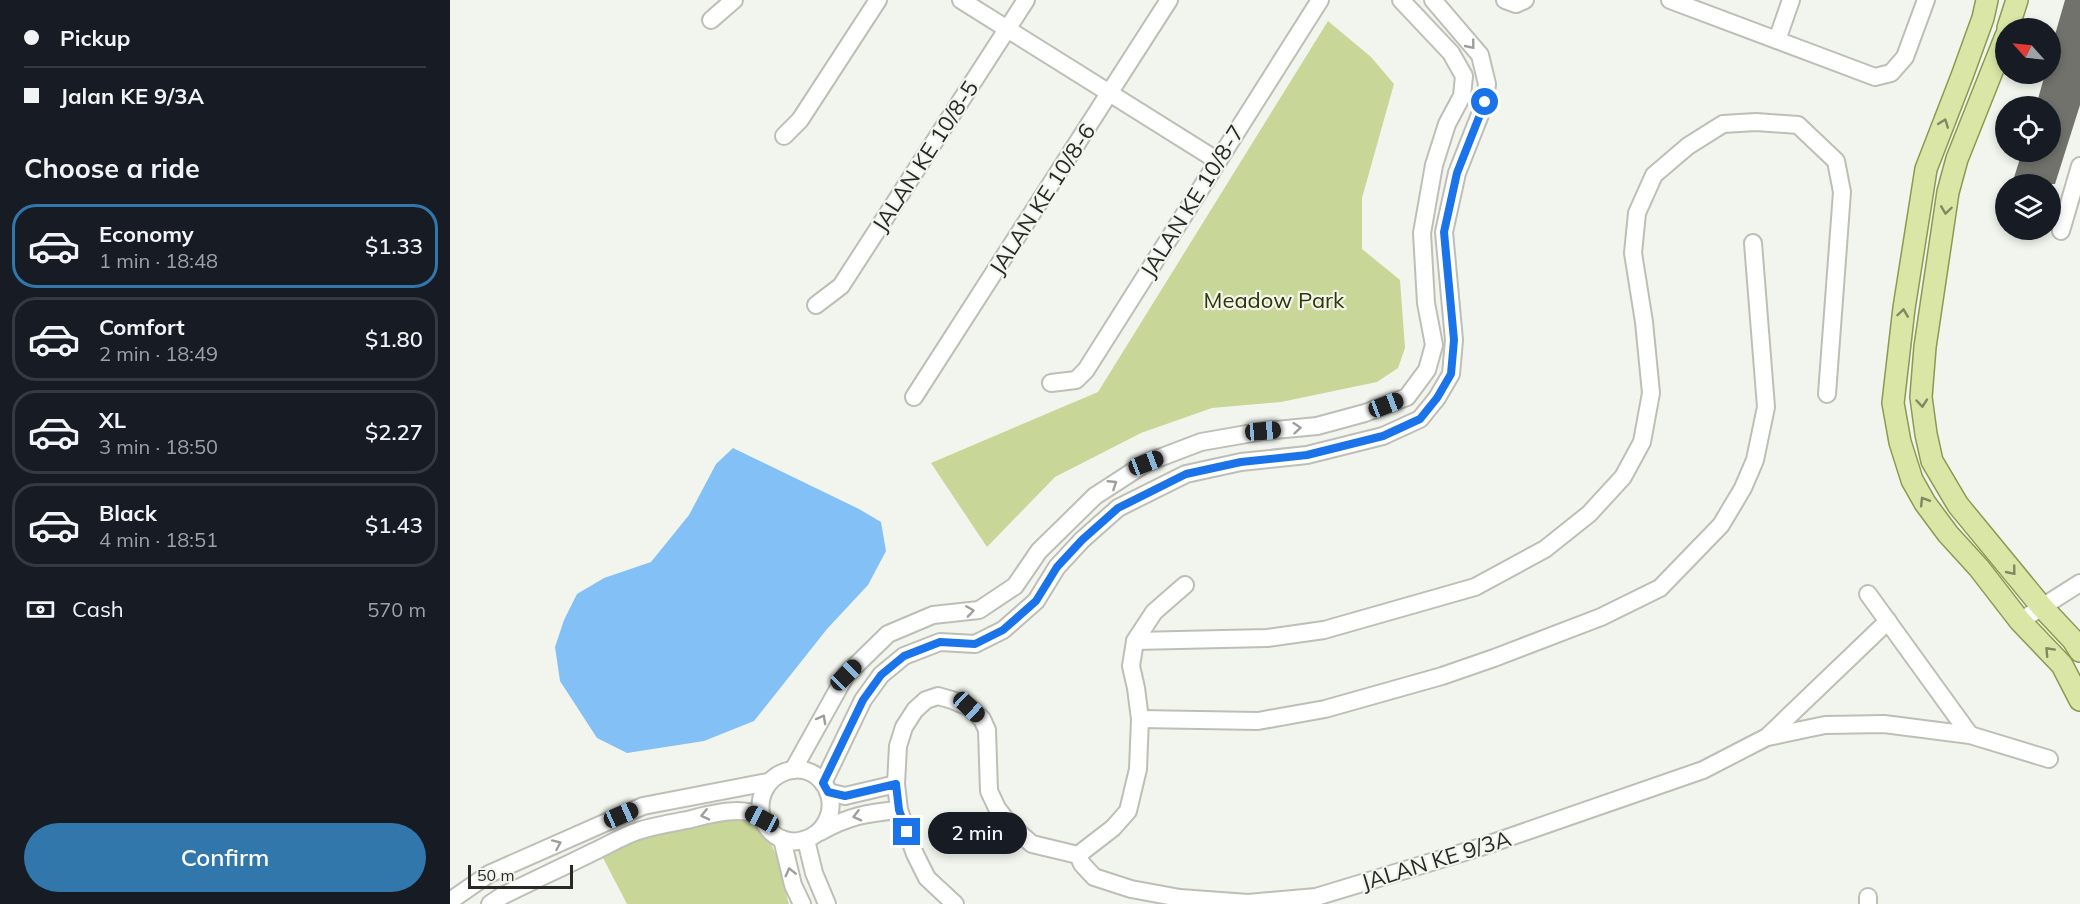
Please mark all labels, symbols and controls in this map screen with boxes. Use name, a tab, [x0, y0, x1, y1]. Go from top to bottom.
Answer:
north arrow	[1995, 18, 2061, 84]
map controls	[1995, 18, 2061, 240]
text: Pickup	[60, 24, 130, 52]
one-way arrow	[1464, 38, 1475, 49]
street label: JALAN KE 10/8-5	[866, 75, 984, 237]
text: Jalan KE 9/3A	[60, 82, 204, 110]
route start	[1471, 88, 1498, 115]
button: locate	[1995, 96, 2061, 162]
street label: JALAN KE 10/8-6	[983, 118, 1101, 280]
one-way arrow	[1937, 118, 1949, 129]
street label: JALAN KE 10/8-7	[1134, 120, 1250, 282]
text: Choose a ride	[24, 151, 200, 185]
button: layers	[1995, 174, 2061, 240]
one-way arrow	[1940, 205, 1952, 214]
icon: car	[27, 219, 81, 273]
text: Economy	[99, 220, 194, 248]
text: $1.33	[365, 232, 423, 260]
text: 1 min · 18:48	[99, 248, 218, 273]
park label: Meadow Park	[1204, 286, 1345, 314]
one-way arrow	[1897, 308, 1909, 317]
icon: car	[27, 312, 81, 366]
text: Comfort	[99, 313, 185, 341]
text: $1.80	[365, 325, 423, 353]
text: 2 min · 18:49	[99, 341, 218, 366]
car	[1366, 390, 1406, 420]
one-way arrow	[1915, 398, 1928, 408]
icon: car	[27, 405, 81, 459]
text: XL	[99, 406, 126, 434]
text: $2.27	[365, 418, 423, 446]
car	[1244, 420, 1282, 442]
one-way arrow	[1293, 422, 1302, 435]
text: 3 min · 18:50	[99, 434, 218, 459]
car	[1126, 448, 1166, 478]
one-way arrow	[1107, 479, 1117, 491]
one-way arrow	[1920, 497, 1932, 507]
icon: car	[27, 498, 81, 552]
text: Black	[99, 499, 157, 527]
text: $1.43	[365, 511, 423, 539]
text: 4 min · 18:51	[99, 527, 218, 552]
one-way arrow	[2005, 564, 2016, 575]
icon: cash	[24, 593, 57, 626]
text: Cash	[72, 595, 124, 623]
text: 570 m	[367, 597, 426, 622]
one-way arrow	[965, 605, 975, 617]
one-way arrow	[2045, 647, 2056, 658]
car	[827, 656, 865, 694]
car	[950, 688, 988, 726]
one-way arrow	[815, 714, 826, 725]
car	[601, 799, 641, 831]
car	[742, 803, 782, 835]
one-way arrow	[701, 808, 711, 821]
one-way arrow	[852, 809, 862, 822]
callout: 2 min	[928, 811, 1027, 853]
route end	[893, 818, 920, 845]
text: 2 min	[952, 820, 1003, 845]
button: Confirm	[24, 823, 426, 892]
street label: JALAN KE 9/3A	[1358, 824, 1514, 896]
one-way arrow	[550, 839, 561, 851]
scale bar	[468, 862, 573, 890]
text: 50 m	[477, 865, 514, 885]
one-way arrow	[784, 868, 797, 878]

